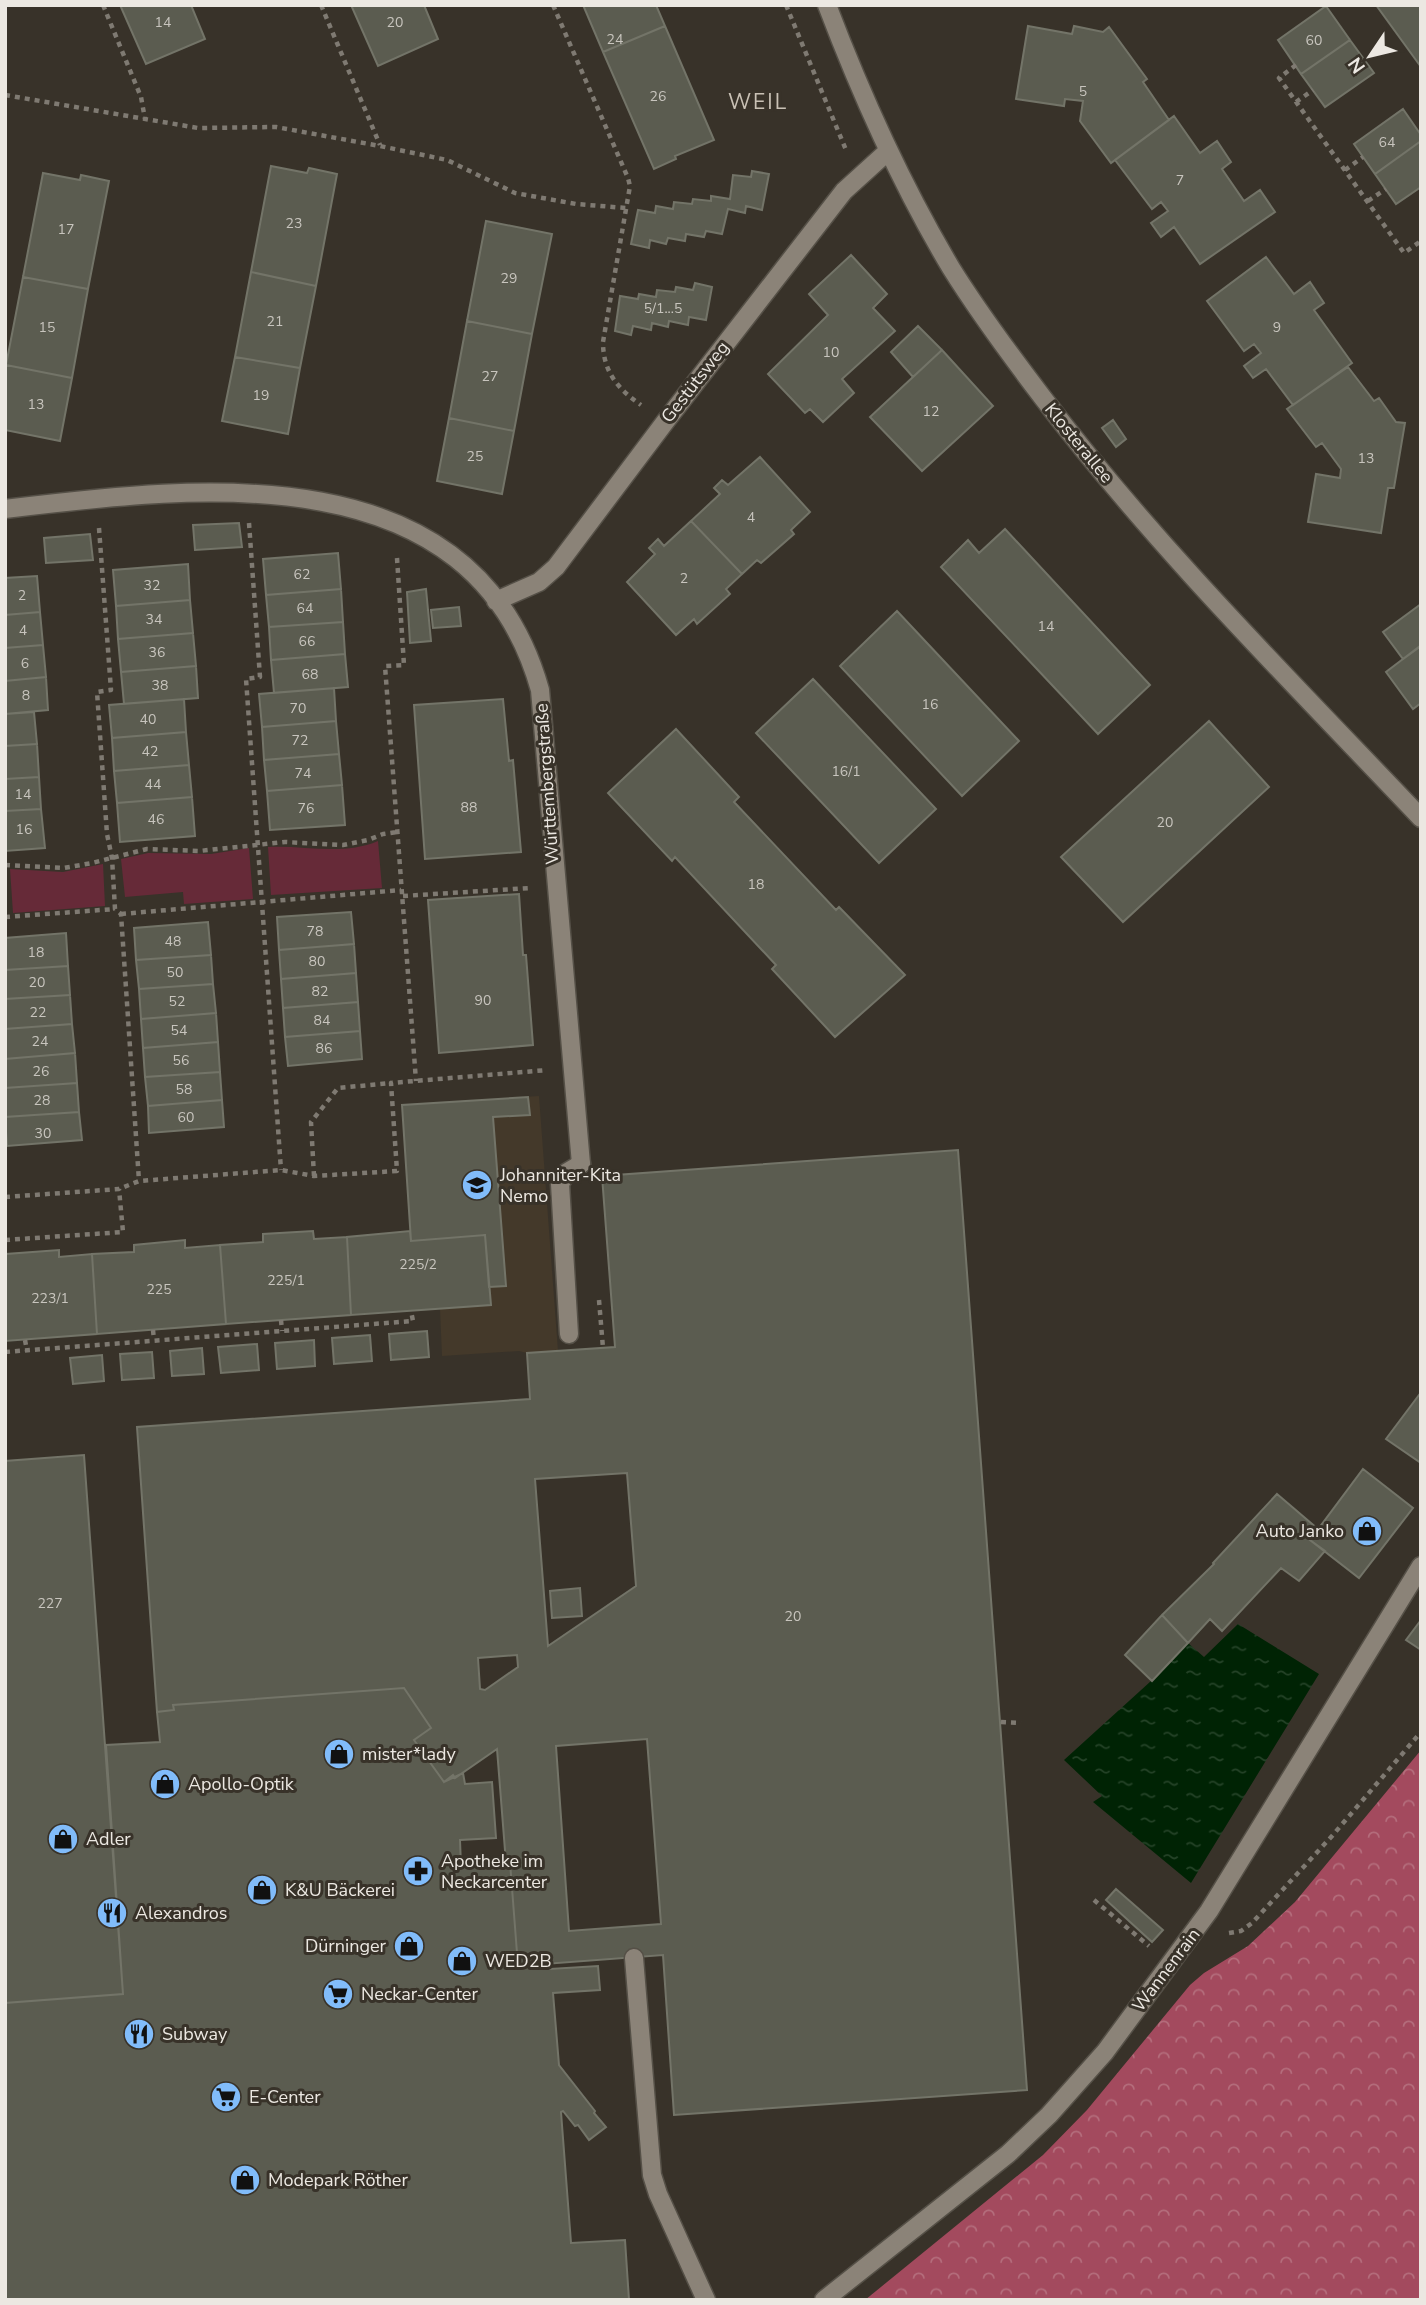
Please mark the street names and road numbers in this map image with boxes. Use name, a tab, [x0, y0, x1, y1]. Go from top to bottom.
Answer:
street label: Gestütsweg	[656, 336, 734, 428]
street label: Klosterallee	[1039, 398, 1119, 488]
street label: Württembergstraße	[529, 703, 565, 865]
street label: Wannenrain	[1127, 1923, 1205, 2017]

